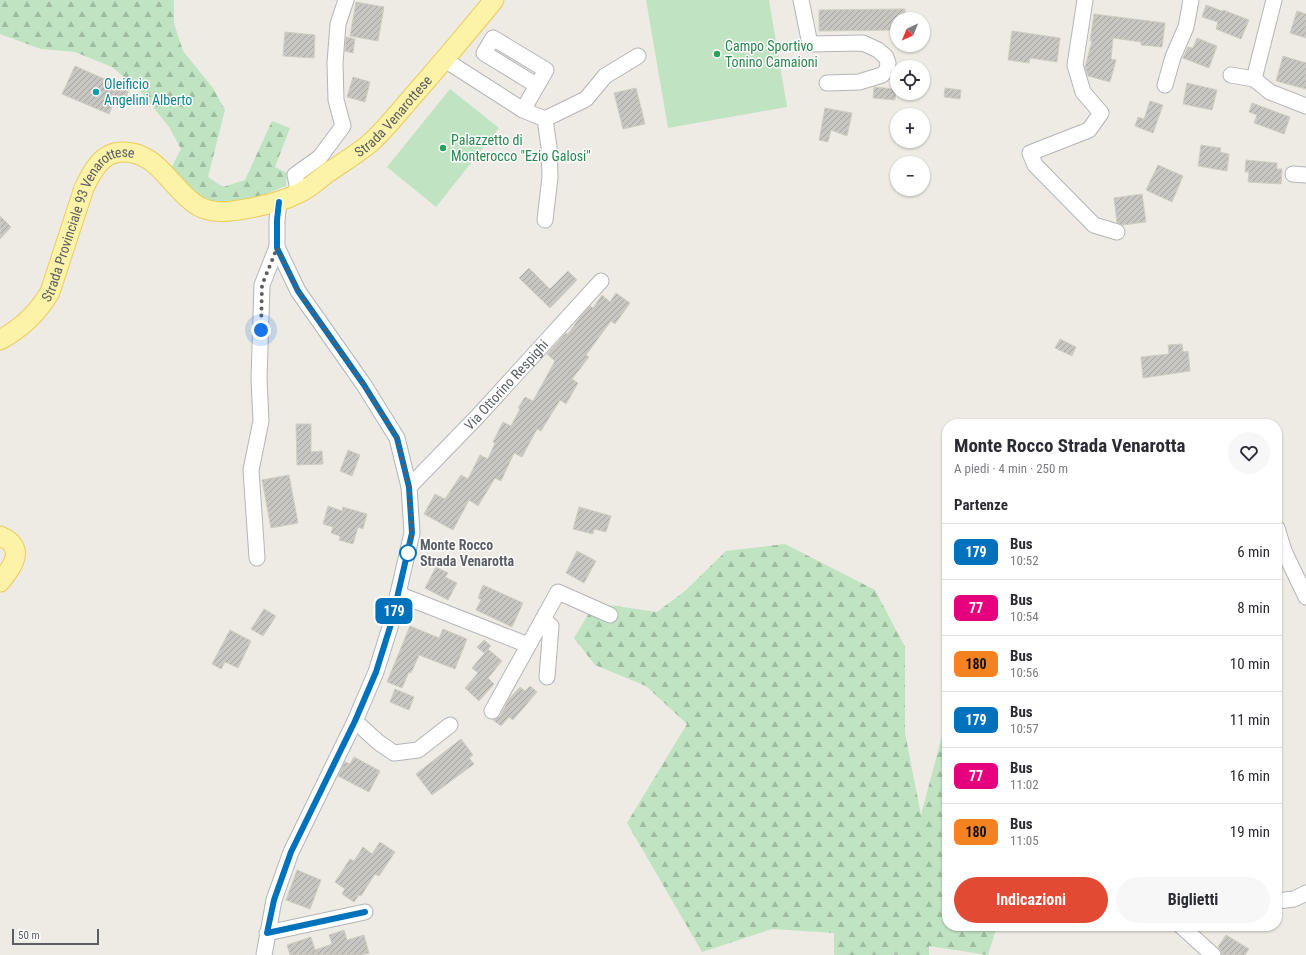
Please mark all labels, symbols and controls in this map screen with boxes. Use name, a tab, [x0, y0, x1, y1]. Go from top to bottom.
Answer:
north arrow	[890, 12, 930, 52]
map controls	[890, 12, 930, 196]
place label: Campo Sportivo Tonino Camaioni	[725, 38, 818, 70]
marker: Campo Sportivo Tonino Camaioni	[712, 49, 722, 59]
button: locate	[890, 60, 930, 100]
street label: Strada Venarottese	[352, 72, 435, 160]
place label: Oleificio Angelini Alberto	[104, 76, 192, 108]
marker: Oleificio Angelini Alberto	[91, 87, 101, 97]
button: +	[890, 108, 930, 148]
place label: Palazzetto di Monterocco "Ezio Galosi"	[451, 132, 591, 164]
marker: Palazzetto di Monterocco "Ezio Galosi"	[438, 143, 448, 153]
street label: Strada Provinciale 93 Venarottese	[38, 144, 136, 305]
button: −	[890, 156, 930, 196]
your location	[251, 320, 271, 340]
street label: Via Ottorino Respighi	[461, 336, 551, 433]
button: heart	[1228, 432, 1270, 474]
text: Monte Rocco Strada Venarotta	[954, 434, 1186, 457]
text: A piedi · 4 min · 250 m	[954, 461, 1068, 476]
text: Partenze	[954, 496, 1008, 514]
text: Bus	[1010, 535, 1033, 553]
place label: Monte Rocco Strada Venarotta	[420, 537, 515, 569]
text: 6 min	[1237, 543, 1270, 561]
marker: Monte Rocco Strada Venarotta	[399, 544, 417, 562]
text: 179	[965, 544, 987, 560]
text: 10:52	[1010, 553, 1039, 568]
text: Bus	[1010, 591, 1033, 609]
line badge: 179	[371, 598, 417, 624]
text: 8 min	[1237, 599, 1270, 617]
text: 77	[969, 600, 983, 616]
text: 179	[383, 603, 405, 619]
text: 10:54	[1010, 609, 1039, 624]
text: Bus	[1010, 647, 1033, 665]
text: 10 min	[1230, 655, 1270, 673]
text: 180	[965, 656, 987, 672]
text: 10:56	[1010, 665, 1039, 680]
text: Bus	[1010, 703, 1033, 721]
text: 11 min	[1230, 711, 1270, 729]
text: 179	[965, 712, 987, 728]
text: 10:57	[1010, 721, 1039, 736]
text: Bus	[1010, 759, 1033, 777]
text: 16 min	[1230, 767, 1270, 785]
text: 77	[969, 768, 983, 784]
text: 11:02	[1010, 777, 1039, 792]
text: Bus	[1010, 815, 1033, 833]
text: 19 min	[1230, 823, 1270, 841]
text: 180	[965, 824, 987, 840]
text: 11:05	[1010, 833, 1039, 848]
button: Indicazioni	[954, 877, 1108, 923]
button: Biglietti	[1116, 877, 1270, 923]
scale bar	[12, 927, 99, 946]
text: 50 m	[18, 929, 40, 942]

